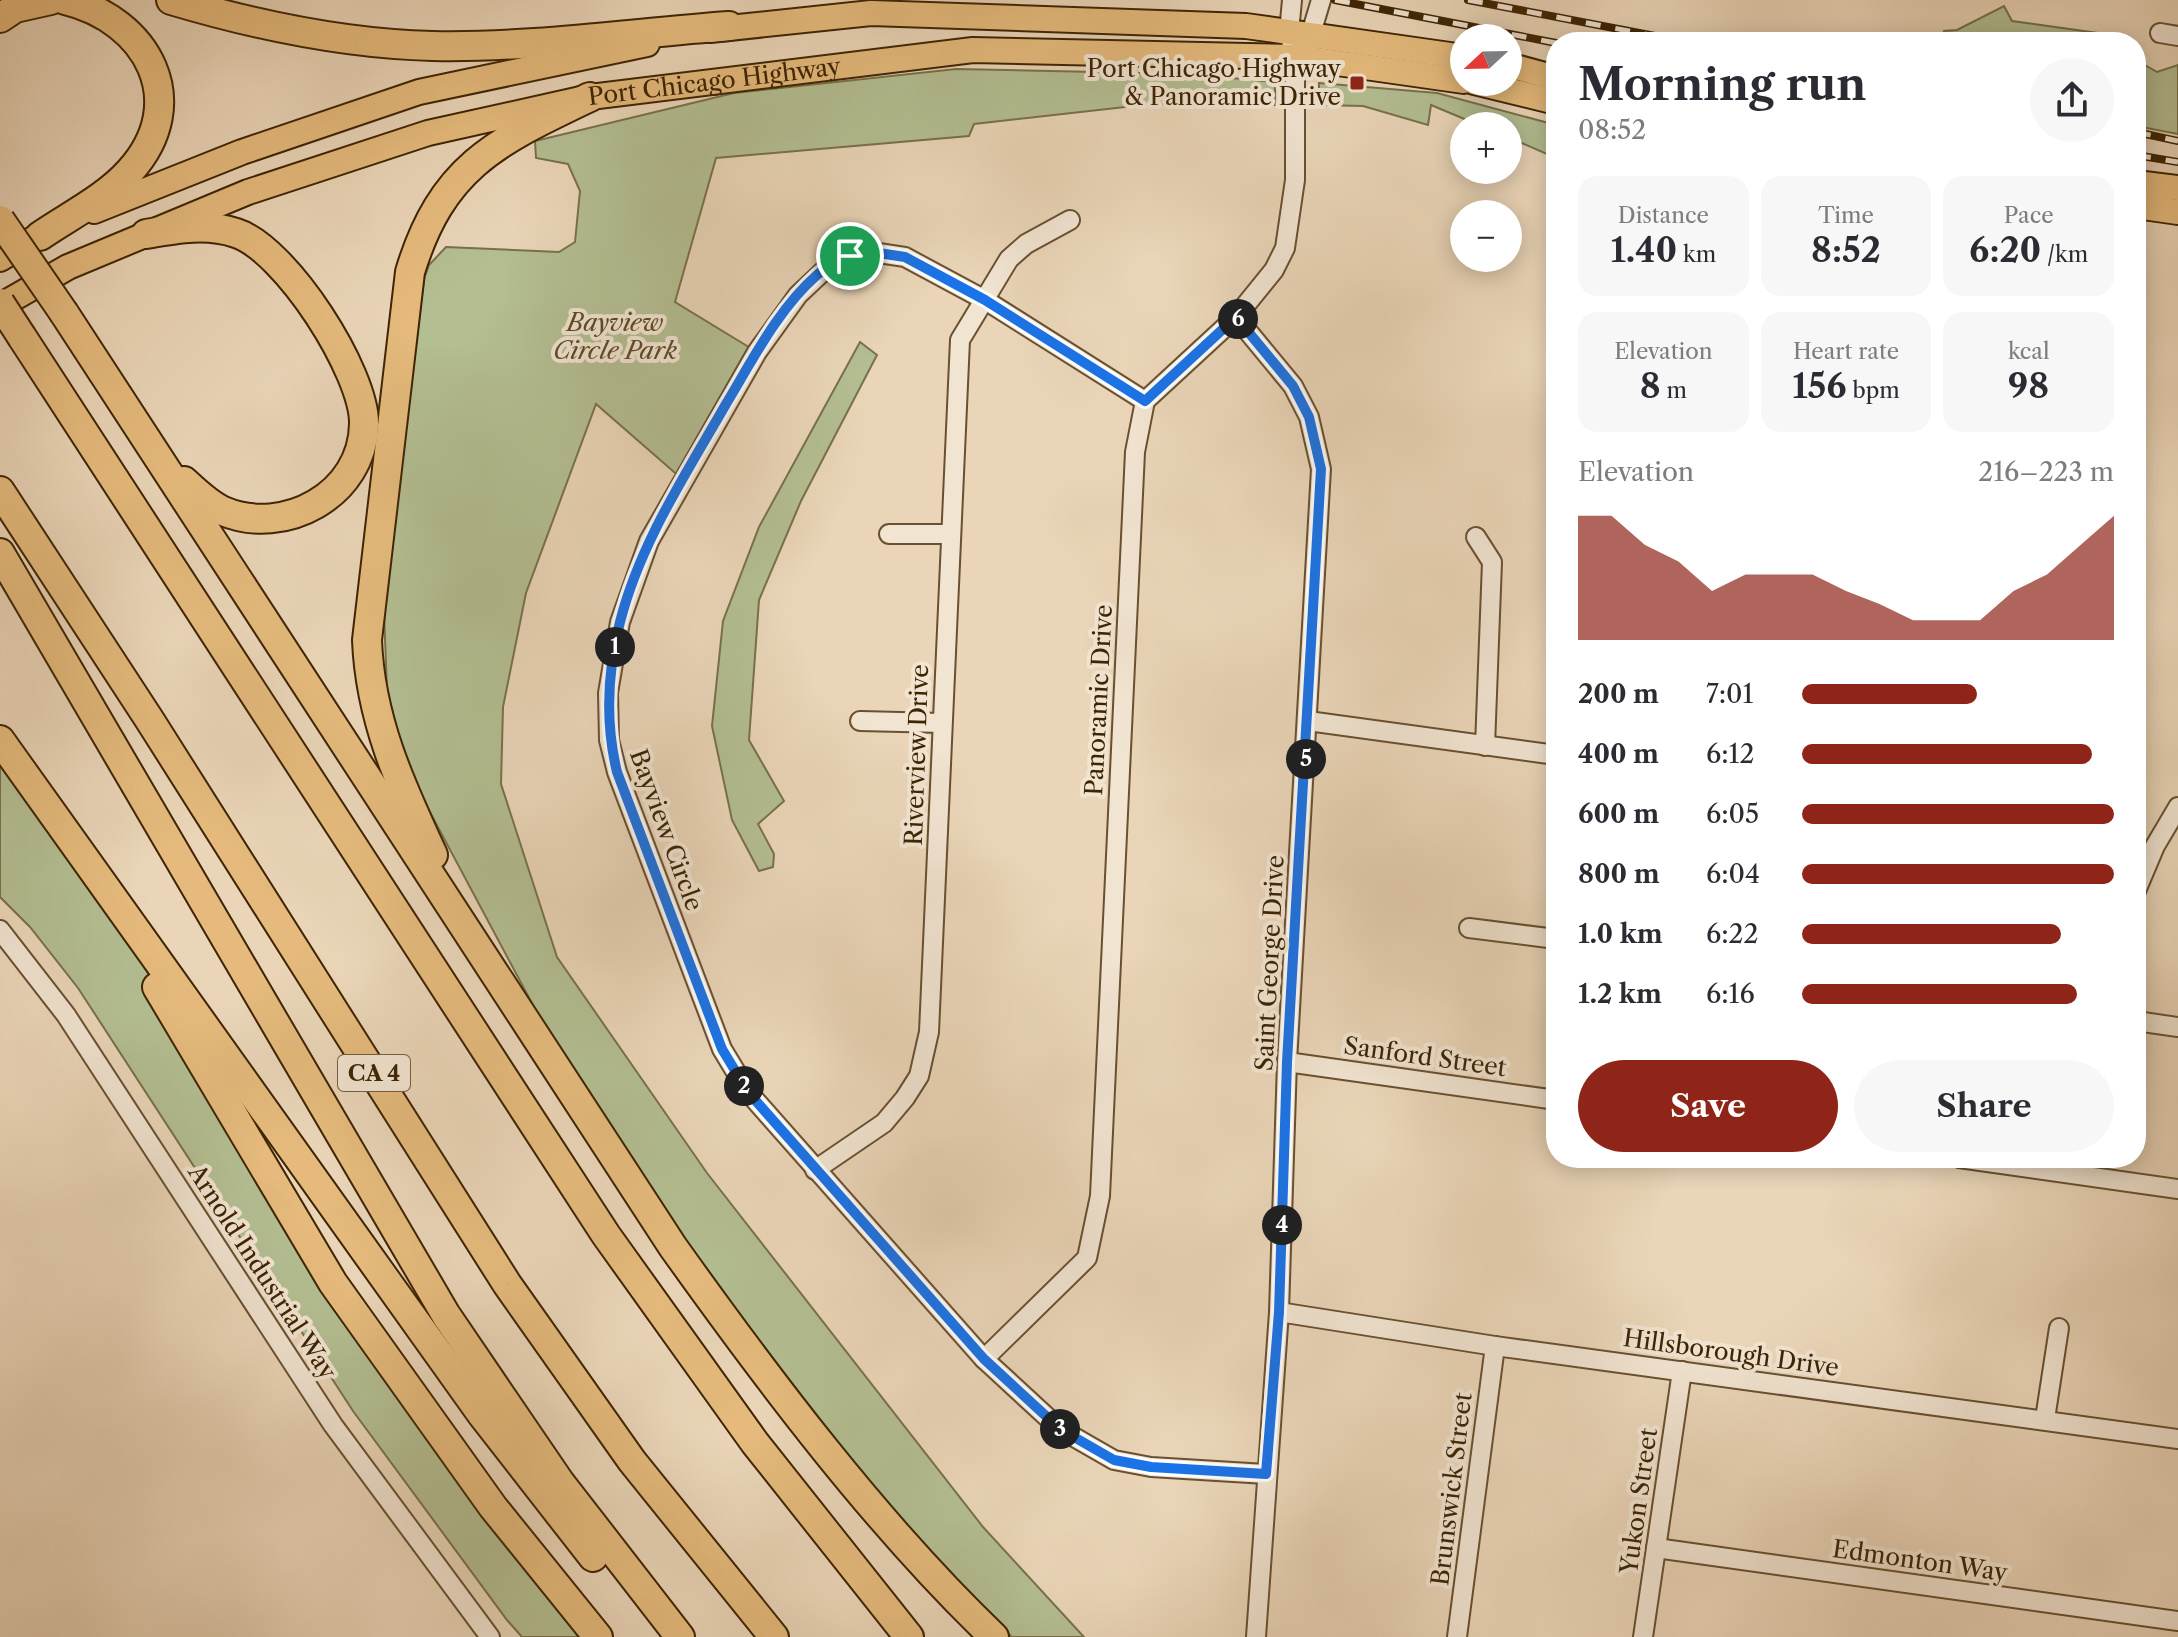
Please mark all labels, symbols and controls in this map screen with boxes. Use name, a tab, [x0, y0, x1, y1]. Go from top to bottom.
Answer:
north arrow	[1450, 24, 1522, 96]
map controls	[1450, 24, 1522, 272]
street label: Port Chicago Highway	[586, 51, 843, 111]
place label: Port Chicago Highway & Panoramic Drive	[1087, 54, 1342, 111]
text: Morning run	[1578, 57, 1867, 111]
button: share	[2030, 58, 2114, 142]
marker: Port Chicago Highway & Panoramic Drive	[1348, 74, 1366, 92]
button: +	[1450, 112, 1522, 184]
text: 08:52	[1578, 114, 1646, 146]
button: −	[1450, 200, 1522, 272]
text: Distance	[1618, 202, 1709, 229]
text: Time	[1818, 202, 1874, 229]
text: Pace	[2004, 202, 2054, 229]
pin	[816, 222, 884, 290]
text: 1.40	[1611, 229, 1677, 271]
text: 8:52	[1811, 229, 1881, 271]
text: 6:20	[1969, 229, 2041, 271]
icon: arrive	[828, 234, 872, 278]
text: km	[1677, 241, 1716, 268]
text: /km	[2041, 241, 2088, 268]
pin: 6	[1218, 299, 1258, 339]
text: 6	[1231, 305, 1245, 332]
park label: Bayview Circle Park	[553, 308, 677, 365]
text: Elevation	[1614, 338, 1712, 365]
text: Heart rate	[1793, 338, 1899, 365]
text: kcal	[2008, 338, 2049, 365]
text: 8	[1640, 365, 1661, 407]
text: 156	[1792, 365, 1847, 407]
text: 98	[2008, 365, 2049, 407]
text: m	[1661, 377, 1687, 404]
text: bpm	[1847, 377, 1900, 404]
text: Elevation	[1578, 456, 1694, 488]
text: 216–223 m	[1978, 456, 2114, 488]
street label: Panoramic Drive	[1079, 604, 1118, 796]
pin: 1	[595, 627, 635, 667]
text: 1	[610, 633, 620, 660]
street label: Riverview Drive	[899, 664, 934, 846]
text: 200 m	[1578, 678, 1659, 710]
text: 7:01	[1706, 678, 1754, 710]
text: 400 m	[1578, 738, 1659, 770]
text: 6:12	[1706, 738, 1754, 770]
pin: 5	[1286, 739, 1326, 779]
street label: Bayview Circle	[624, 745, 709, 915]
text: 5	[1300, 745, 1312, 772]
text: 600 m	[1578, 798, 1659, 830]
text: 6:05	[1706, 798, 1759, 830]
street label: Saint George Drive	[1249, 854, 1290, 1072]
text: 800 m	[1578, 858, 1660, 890]
text: 6:04	[1706, 858, 1760, 890]
text: 1.0 km	[1578, 918, 1663, 950]
text: 6:22	[1706, 918, 1758, 950]
text: 1.2 km	[1578, 978, 1662, 1010]
text: 6:16	[1706, 978, 1755, 1010]
street label: Sanford Street	[1342, 1031, 1509, 1082]
road number: CA 4	[338, 1055, 410, 1091]
button: Save	[1578, 1060, 1838, 1152]
button: Share	[1854, 1060, 2114, 1152]
pin: 2	[724, 1066, 764, 1106]
text: 2	[738, 1072, 751, 1099]
street label: Arnold Industrial Way	[182, 1158, 343, 1385]
pin: 4	[1262, 1205, 1302, 1245]
text: 4	[1275, 1211, 1289, 1238]
street label: Hillsborough Drive	[1621, 1323, 1841, 1382]
street label: Brunswick Street	[1425, 1390, 1478, 1587]
pin: 3	[1040, 1409, 1080, 1449]
text: 3	[1054, 1415, 1066, 1442]
street label: Yukon Street	[1614, 1426, 1663, 1577]
street label: Edmonton Way	[1831, 1534, 2010, 1587]

